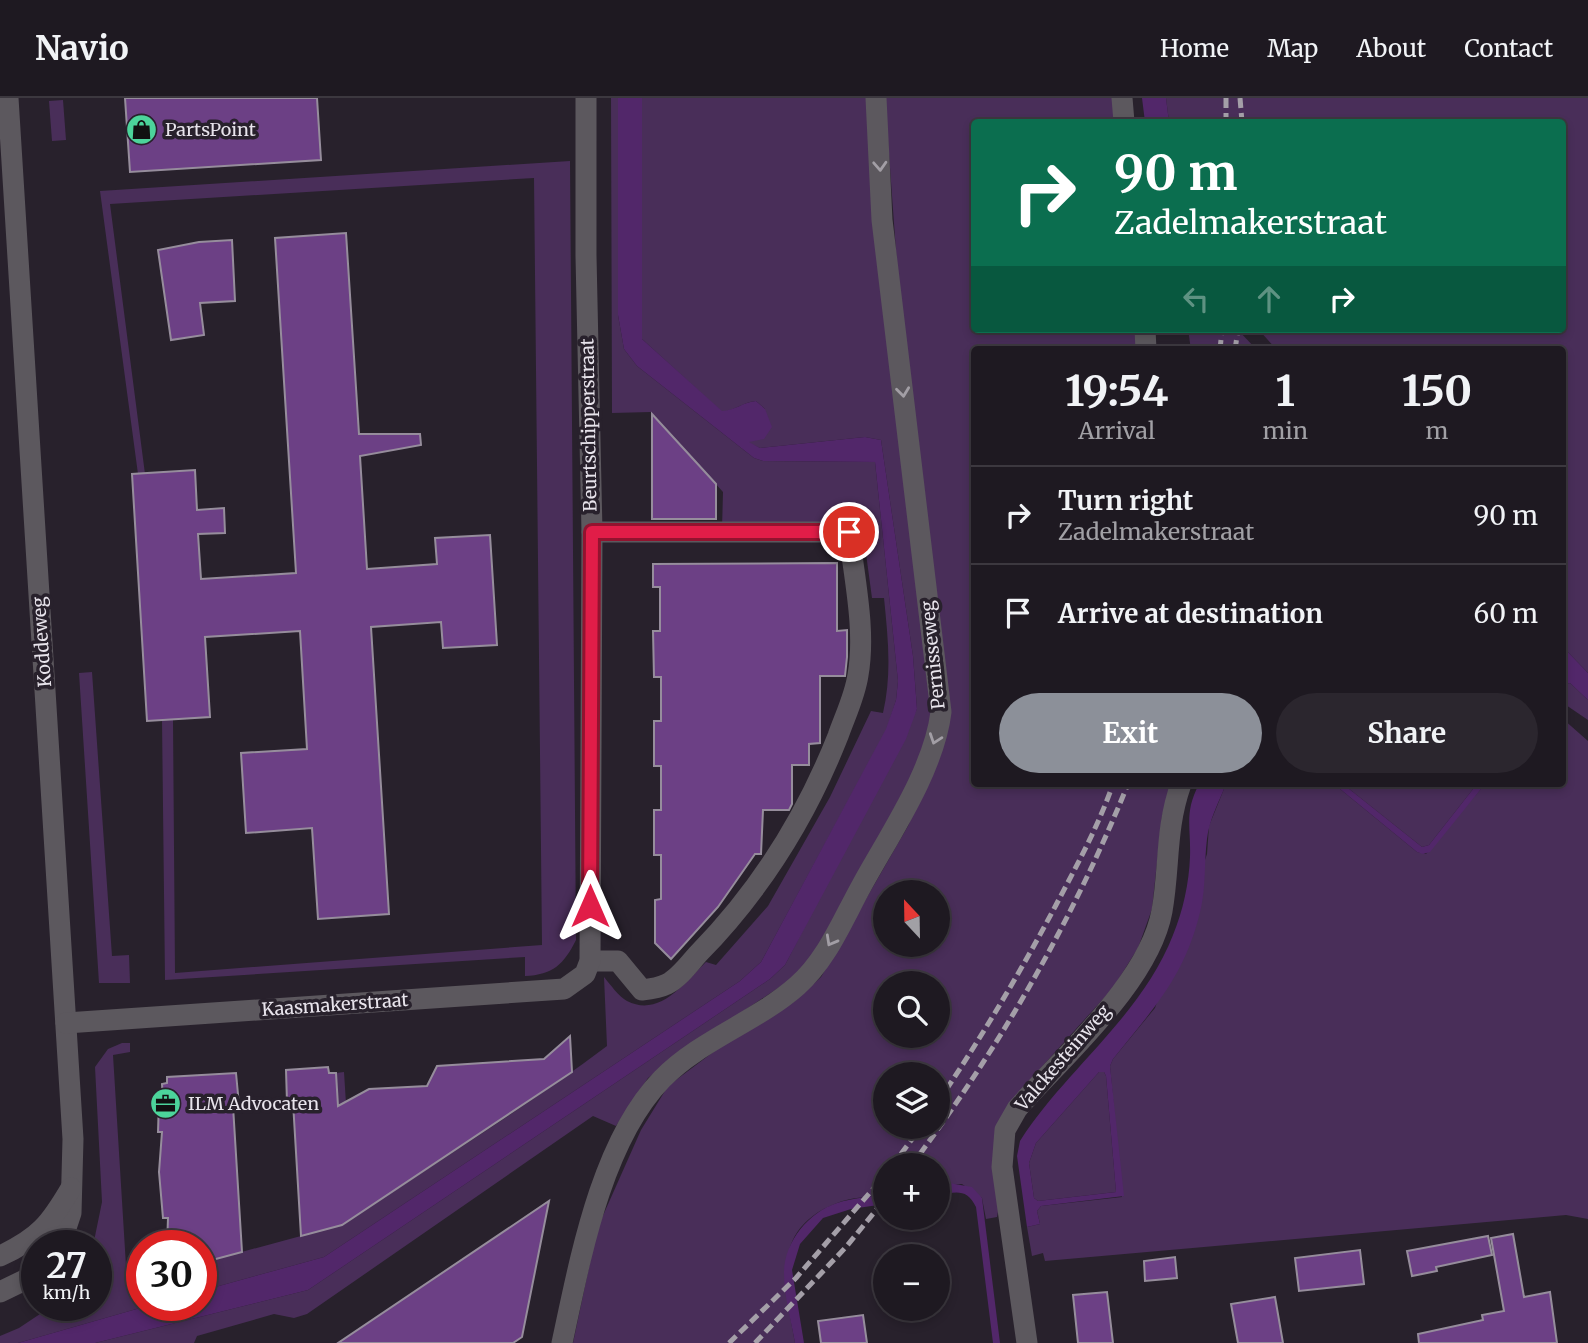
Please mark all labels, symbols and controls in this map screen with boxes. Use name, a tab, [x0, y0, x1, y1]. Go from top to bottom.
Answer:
text: Navio	[35, 28, 129, 69]
text: Home	[1160, 33, 1229, 64]
text: Map	[1267, 33, 1318, 64]
text: About	[1356, 33, 1426, 64]
text: Contact	[1464, 33, 1553, 64]
shop icon: PartsPoint	[125, 113, 159, 147]
place label: PartsPoint	[165, 118, 256, 141]
text: 90 m	[1114, 142, 1238, 203]
icon: right	[999, 147, 1090, 238]
one-way arrow	[872, 161, 887, 172]
text: Zadelmakerstraat	[1114, 203, 1387, 243]
icon: left	[1177, 280, 1215, 318]
icon: ahead	[1250, 280, 1288, 318]
icon: right	[1323, 280, 1361, 318]
street label: Beurtschipperstraat	[575, 338, 602, 512]
text: 19:54	[1065, 365, 1168, 417]
text: 1	[1275, 365, 1295, 417]
text: 150	[1402, 365, 1472, 417]
one-way arrow	[895, 387, 910, 398]
text: Arrival	[1078, 416, 1155, 445]
text: min	[1262, 416, 1308, 445]
text: m	[1426, 416, 1448, 445]
text: Turn right	[1058, 484, 1193, 517]
icon: right	[999, 496, 1037, 534]
text: 90 m	[1474, 499, 1538, 532]
pin	[819, 502, 879, 562]
icon: arrive	[830, 513, 868, 551]
text: Zadelmakerstraat	[1058, 517, 1254, 546]
icon: arrive	[999, 594, 1037, 632]
street label: Koddeweg	[27, 596, 56, 688]
text: Arrive at destination	[1058, 597, 1323, 630]
text: 60 m	[1474, 597, 1538, 630]
street label: Pernisseweg	[915, 599, 950, 711]
button: Exit	[999, 693, 1262, 773]
button: Share	[1276, 693, 1538, 773]
one-way arrow	[929, 733, 943, 745]
position arrow	[553, 869, 627, 943]
north arrow	[873, 880, 950, 957]
map controls	[873, 880, 950, 1321]
one-way arrow	[826, 934, 839, 947]
button: search	[873, 971, 950, 1048]
street label: Kaasmakerstraat	[261, 988, 409, 1021]
street label: Valckesteinweg	[1009, 1000, 1115, 1116]
button: layers	[873, 1062, 950, 1139]
office icon: ILM Advocaten	[148, 1087, 182, 1121]
place label: ILM Advocaten	[188, 1092, 319, 1115]
button: +	[873, 1153, 950, 1230]
speed limit sign: 30	[126, 1230, 217, 1321]
text: 27	[46, 1244, 87, 1288]
button: −	[873, 1244, 950, 1321]
text: km/h	[43, 1281, 90, 1304]

